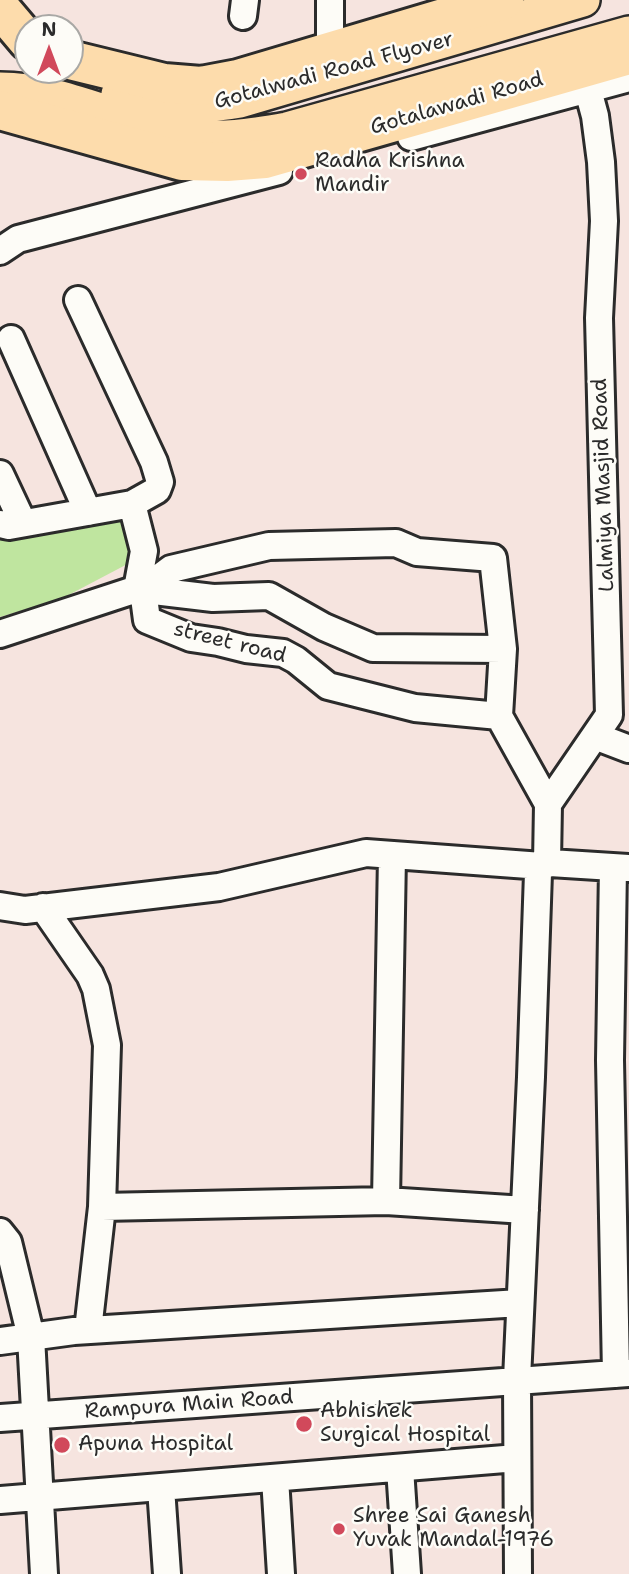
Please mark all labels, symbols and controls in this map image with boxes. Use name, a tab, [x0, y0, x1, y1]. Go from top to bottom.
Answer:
north arrow	[14, 14, 84, 84]
text: N	[41, 17, 57, 42]
street label: Gotalwadi Road Flyover	[211, 27, 457, 115]
street label: Gotalawadi Road	[368, 67, 546, 141]
place label: Radha Krishna Mandir	[315, 149, 464, 199]
marker: Radha Krishna Mandir	[293, 166, 309, 182]
street label: Lalmiya Masjid Road	[588, 378, 620, 592]
street label: street road	[171, 617, 289, 669]
street label: Rampura Main Road	[84, 1385, 294, 1425]
place label: Abhishek Surgical Hospital	[320, 1399, 490, 1449]
marker: Abhishek Surgical Hospital	[294, 1414, 314, 1434]
place label: Apuna Hospital	[78, 1432, 233, 1458]
marker: Apuna Hospital	[52, 1435, 72, 1455]
place label: Shree Sai Ganesh Yuvak Mandal-1976	[353, 1504, 554, 1554]
marker: Shree Sai Ganesh Yuvak Mandal-1976	[331, 1521, 347, 1537]

